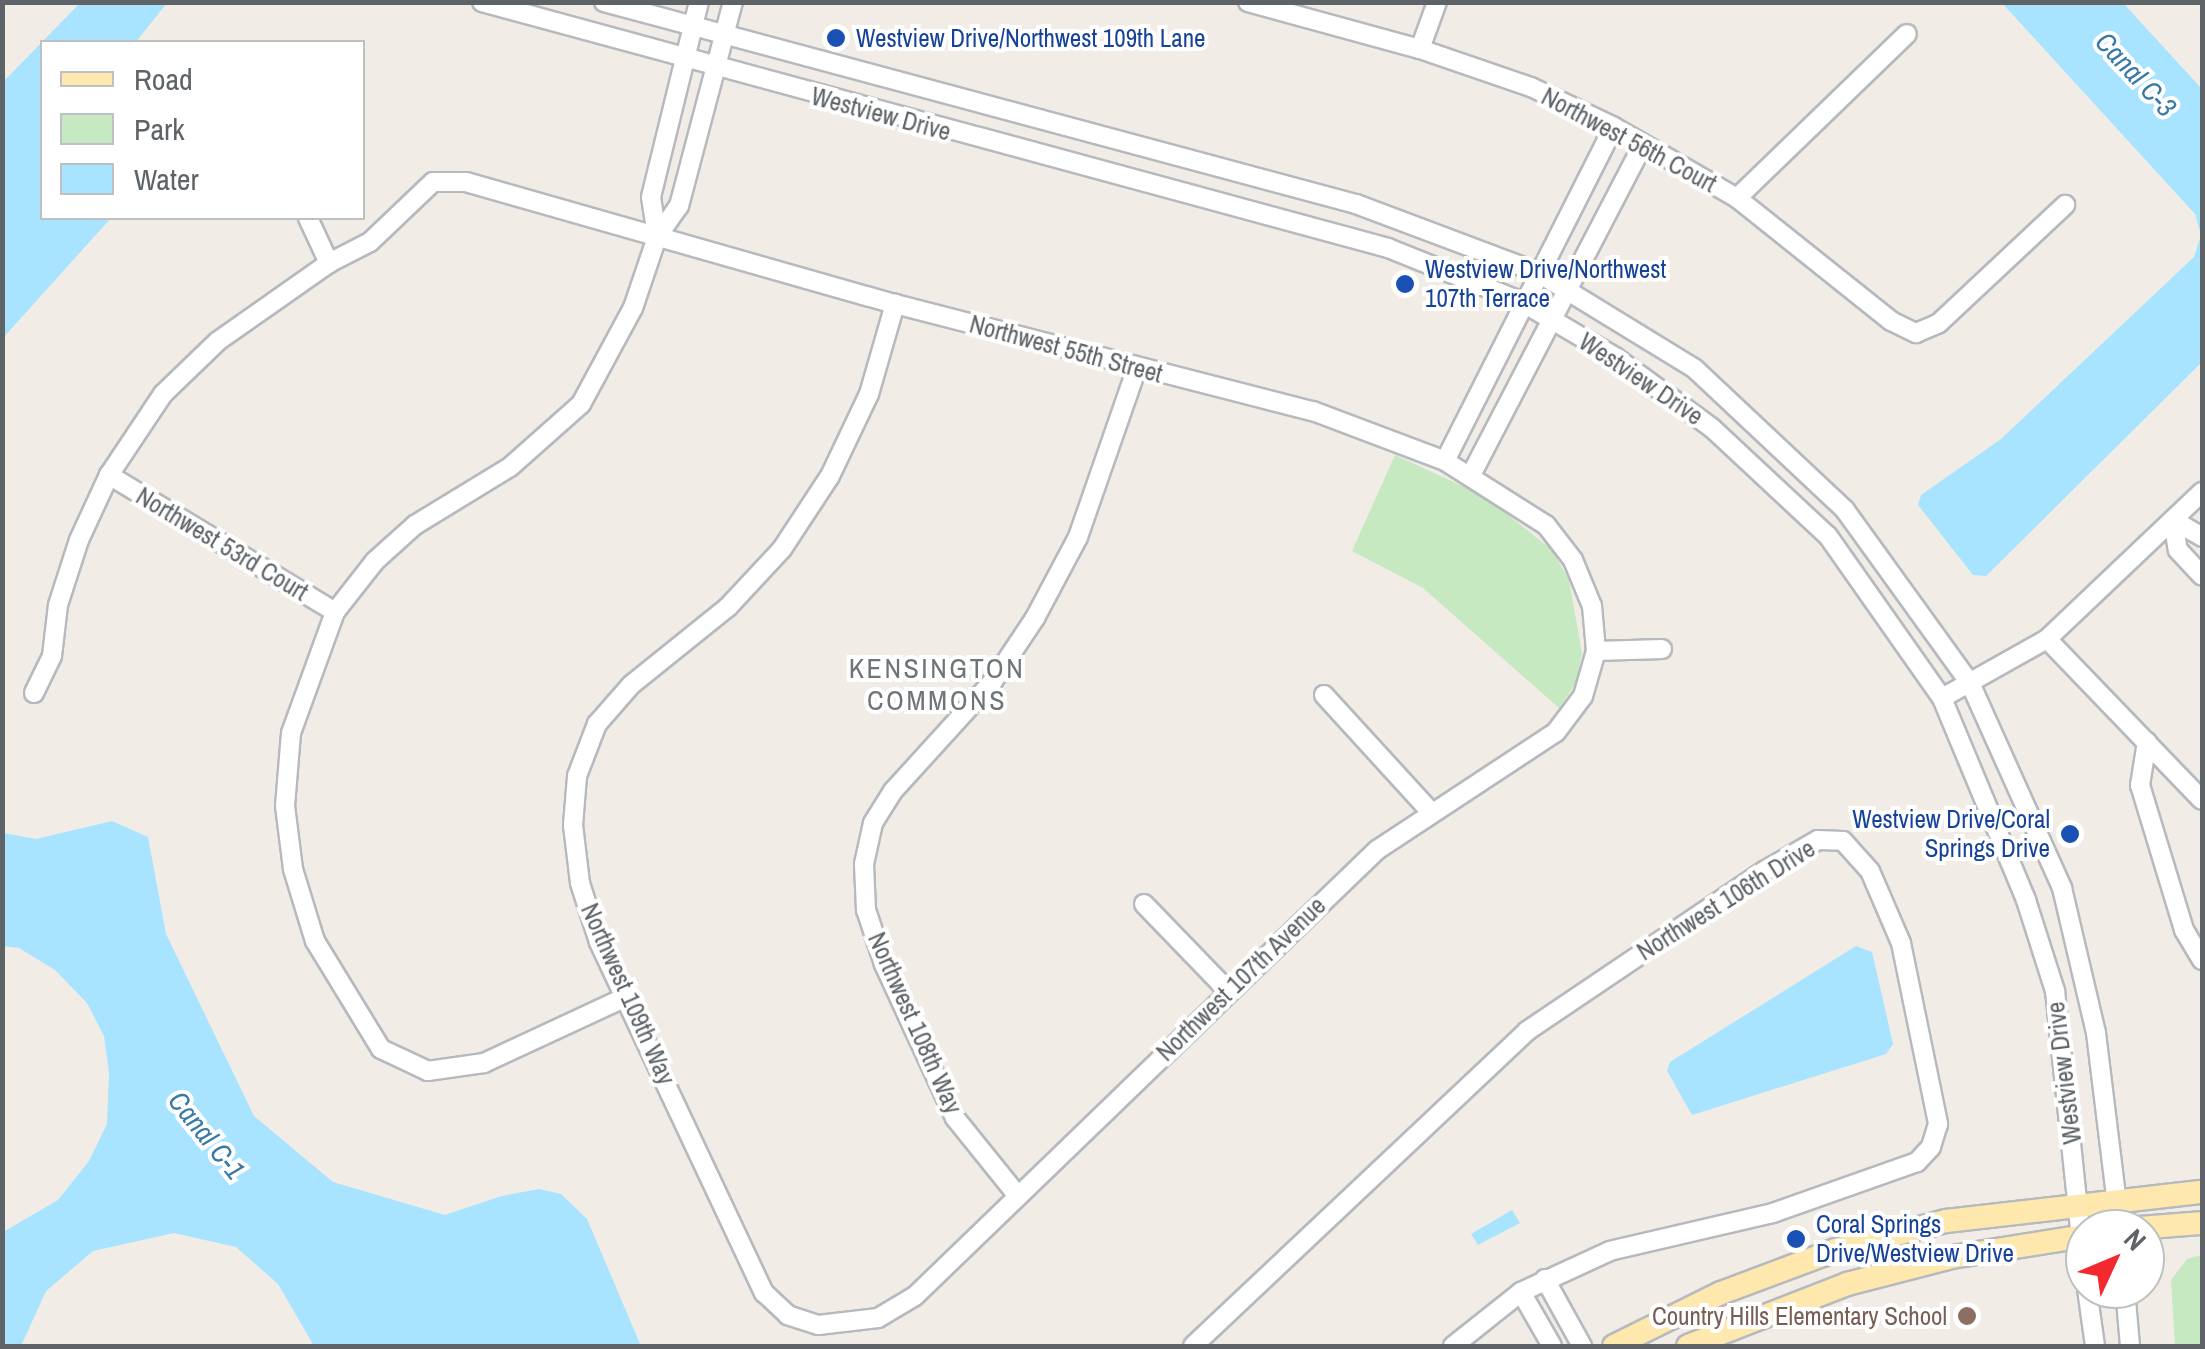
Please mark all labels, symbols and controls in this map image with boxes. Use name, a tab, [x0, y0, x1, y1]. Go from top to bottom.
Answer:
place label: Westview Drive/Northwest 109th Lane	[856, 23, 1205, 53]
water label: Canal C-3	[2088, 25, 2184, 123]
marker: Westview Drive/Northwest 109th Lane	[825, 27, 847, 49]
legend	[40, 40, 365, 220]
text: Road	[134, 59, 193, 99]
street label: Westview Drive	[808, 81, 954, 147]
street label: Northwest 56th Court	[1536, 81, 1722, 199]
text: Park	[134, 109, 185, 149]
text: Water	[134, 159, 199, 199]
place label: Westview Drive/Northwest 107th Terrace	[1425, 255, 1666, 314]
marker: Westview Drive/Northwest 107th Terrace	[1394, 273, 1416, 295]
street label: Northwest 55th Street	[966, 309, 1166, 389]
street label: Westview Drive	[1573, 327, 1709, 431]
street label: Northwest 53rd Court	[131, 481, 313, 607]
district label: KENSINGTON COMMONS	[849, 651, 1025, 717]
place label: Westview Drive/Coral Springs Drive	[1852, 805, 2050, 864]
marker: Westview Drive/Coral Springs Drive	[2059, 823, 2081, 845]
street label: Northwest 106th Drive	[1632, 833, 1820, 967]
street label: Northwest 107th Avenue	[1150, 890, 1332, 1068]
street label: Northwest 109th Way	[575, 899, 681, 1089]
street label: Northwest 108th Way	[862, 928, 968, 1118]
street label: Westview Drive	[2040, 1000, 2088, 1146]
water label: Canal C-1	[161, 1084, 253, 1186]
north arrow	[2065, 1209, 2165, 1309]
place label: Coral Springs Drive/Westview Drive	[1816, 1210, 2014, 1269]
text: N	[2116, 1220, 2155, 1259]
marker: Coral Springs Drive/Westview Drive	[1785, 1228, 1807, 1250]
place label: Country Hills Elementary School	[1652, 1301, 1947, 1331]
marker: Country Hills Elementary School	[1956, 1305, 1978, 1327]

